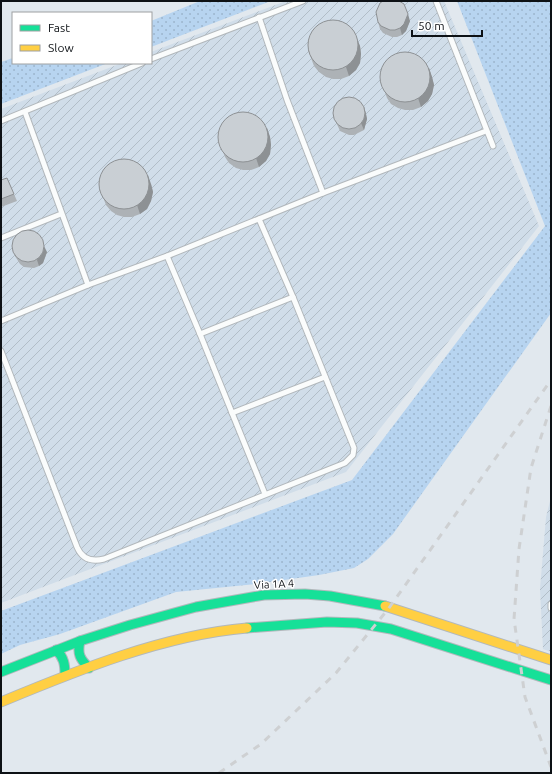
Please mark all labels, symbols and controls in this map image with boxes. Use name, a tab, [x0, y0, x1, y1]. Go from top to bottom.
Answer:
legend	[12, 12, 152, 64]
scale bar	[412, 12, 482, 38]
text: 50 m	[418, 19, 445, 32]
text: Fast	[48, 21, 70, 34]
text: Slow	[48, 41, 74, 54]
street label: Via 1A 4	[254, 577, 294, 591]

